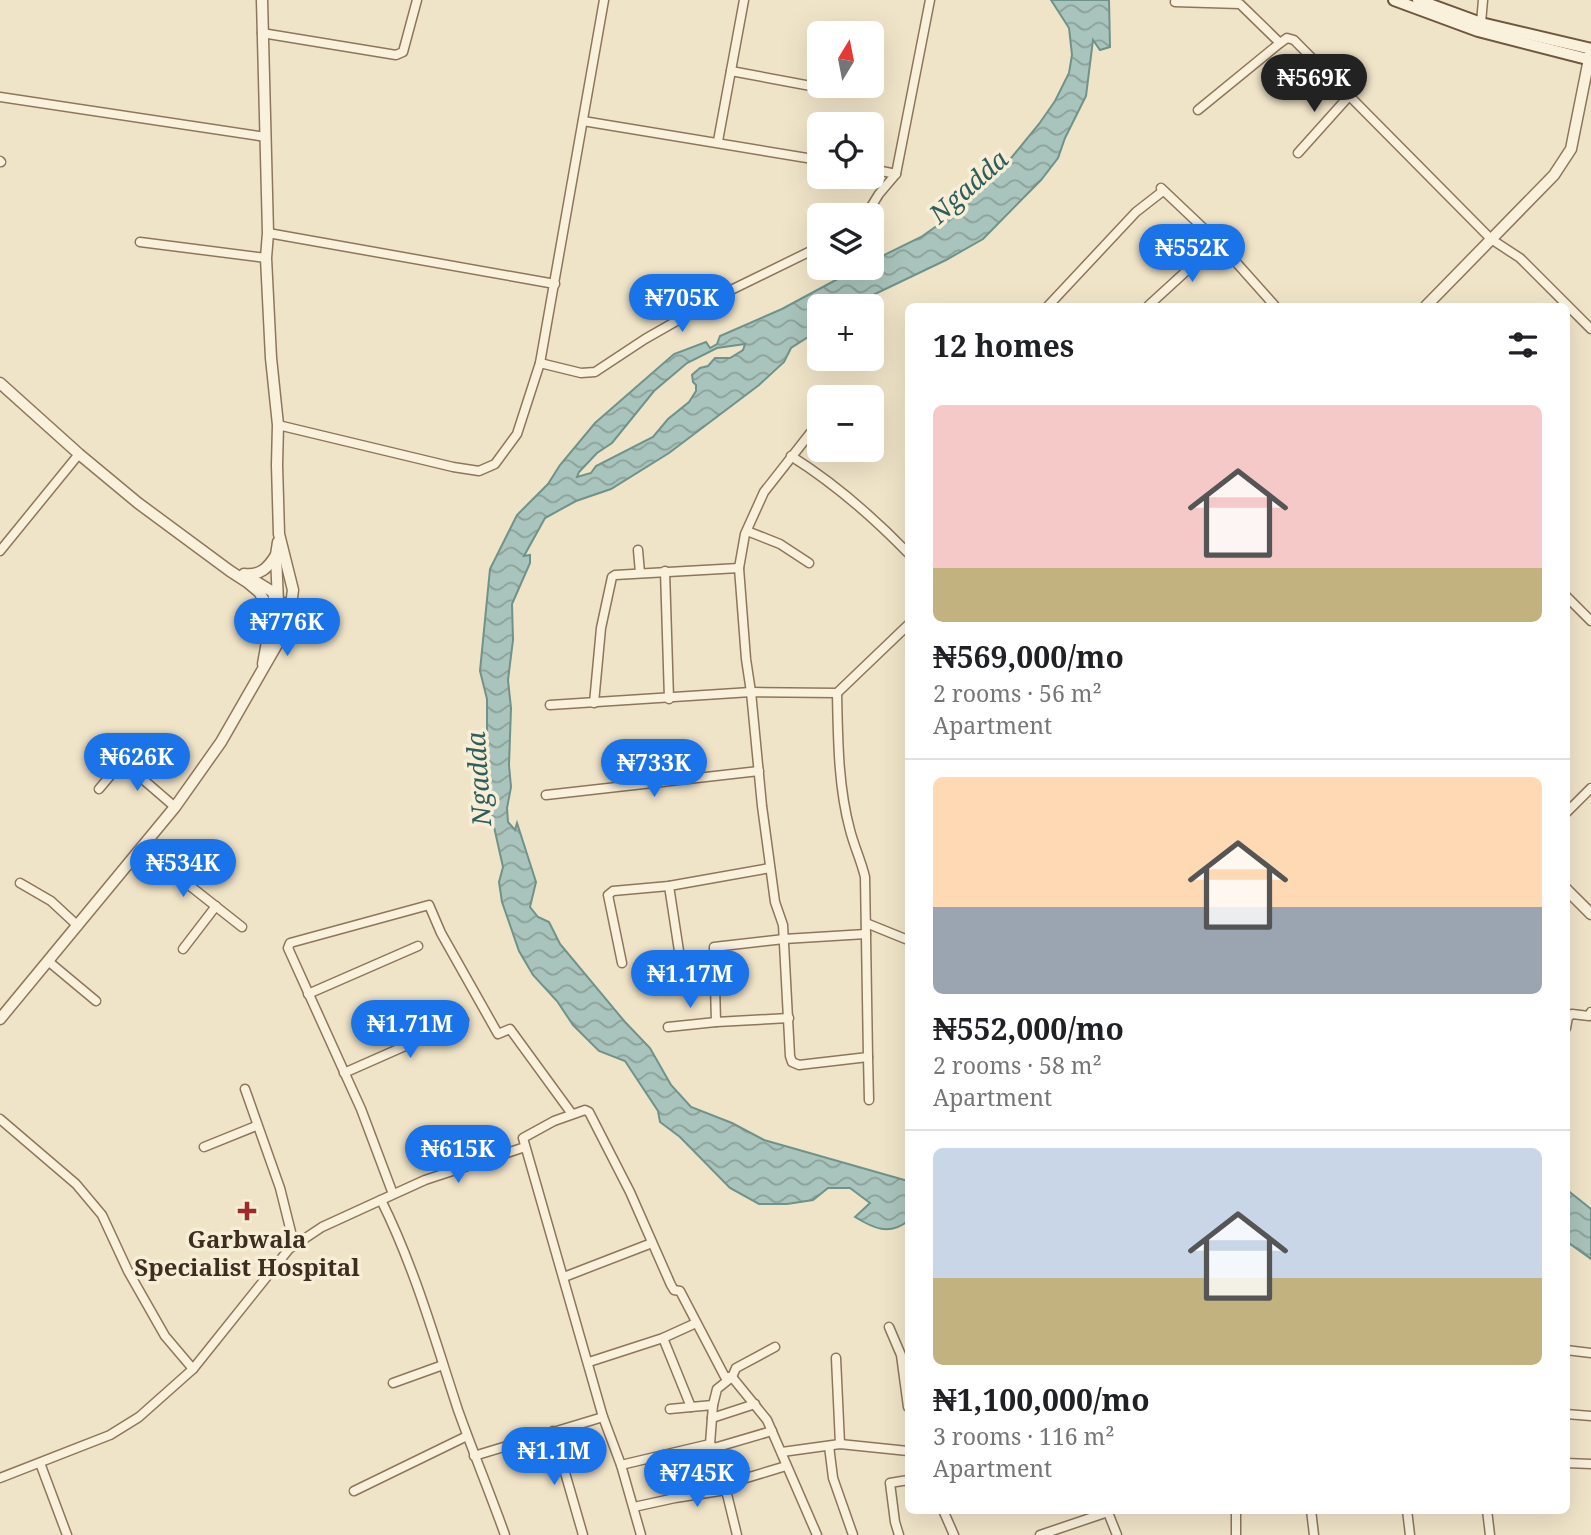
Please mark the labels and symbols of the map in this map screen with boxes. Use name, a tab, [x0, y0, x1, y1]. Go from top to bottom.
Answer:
north arrow	[807, 21, 884, 98]
pin: ₦569K	[1265, 54, 1363, 114]
water label: Ngadda	[920, 141, 1015, 232]
pin: ₦552K	[1143, 224, 1241, 284]
pin: ₦705K	[633, 274, 731, 334]
pin: ₦776K	[238, 598, 336, 658]
water label: Ngadda	[457, 731, 499, 828]
pin: ₦626K	[88, 734, 186, 793]
pin: ₦733K	[605, 740, 703, 799]
pin: ₦534K	[134, 839, 232, 899]
pin: ₦1.17M	[633, 950, 747, 1010]
pin: ₦1.71M	[353, 1000, 467, 1060]
pin: ₦615K	[409, 1126, 507, 1185]
marker: Garbwala Specialist Hospital	[237, 1201, 257, 1221]
place label: Garbwala Specialist Hospital	[134, 1222, 360, 1283]
pin: ₦1.1M	[505, 1428, 603, 1487]
pin: ₦745K	[648, 1450, 746, 1509]

